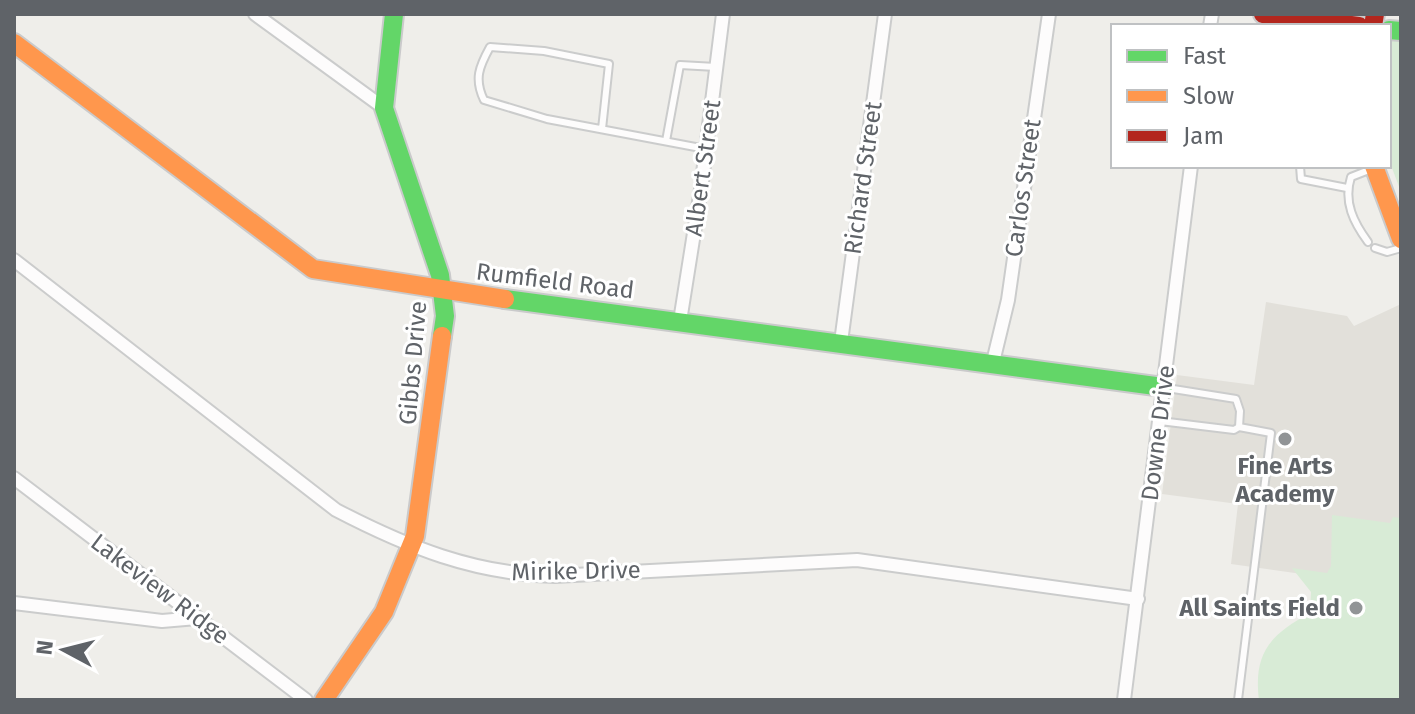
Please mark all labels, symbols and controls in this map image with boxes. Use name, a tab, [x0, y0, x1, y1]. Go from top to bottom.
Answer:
legend	[1111, 24, 1391, 168]
text: Fast	[1183, 42, 1226, 70]
text: Slow	[1183, 82, 1234, 110]
street label: Albert Street	[680, 98, 726, 238]
street label: Richard Street	[838, 99, 888, 256]
street label: Carlos Street	[999, 117, 1047, 259]
text: Jam	[1183, 122, 1224, 150]
street label: Rumfield Road	[474, 257, 636, 305]
street label: Gibbs Drive	[394, 300, 432, 426]
street label: Downe Drive	[1136, 364, 1180, 502]
marker: Fine Arts Academy	[1276, 430, 1294, 448]
place label: Fine Arts Academy	[1235, 452, 1335, 508]
street label: Lakeview Ridge	[85, 528, 235, 650]
street label: Mirike Drive	[511, 556, 641, 586]
place label: All Saints Field	[1178, 594, 1340, 622]
marker: All Saints Field	[1347, 599, 1365, 617]
north arrow	[24, 610, 104, 690]
text: N	[30, 639, 59, 657]

